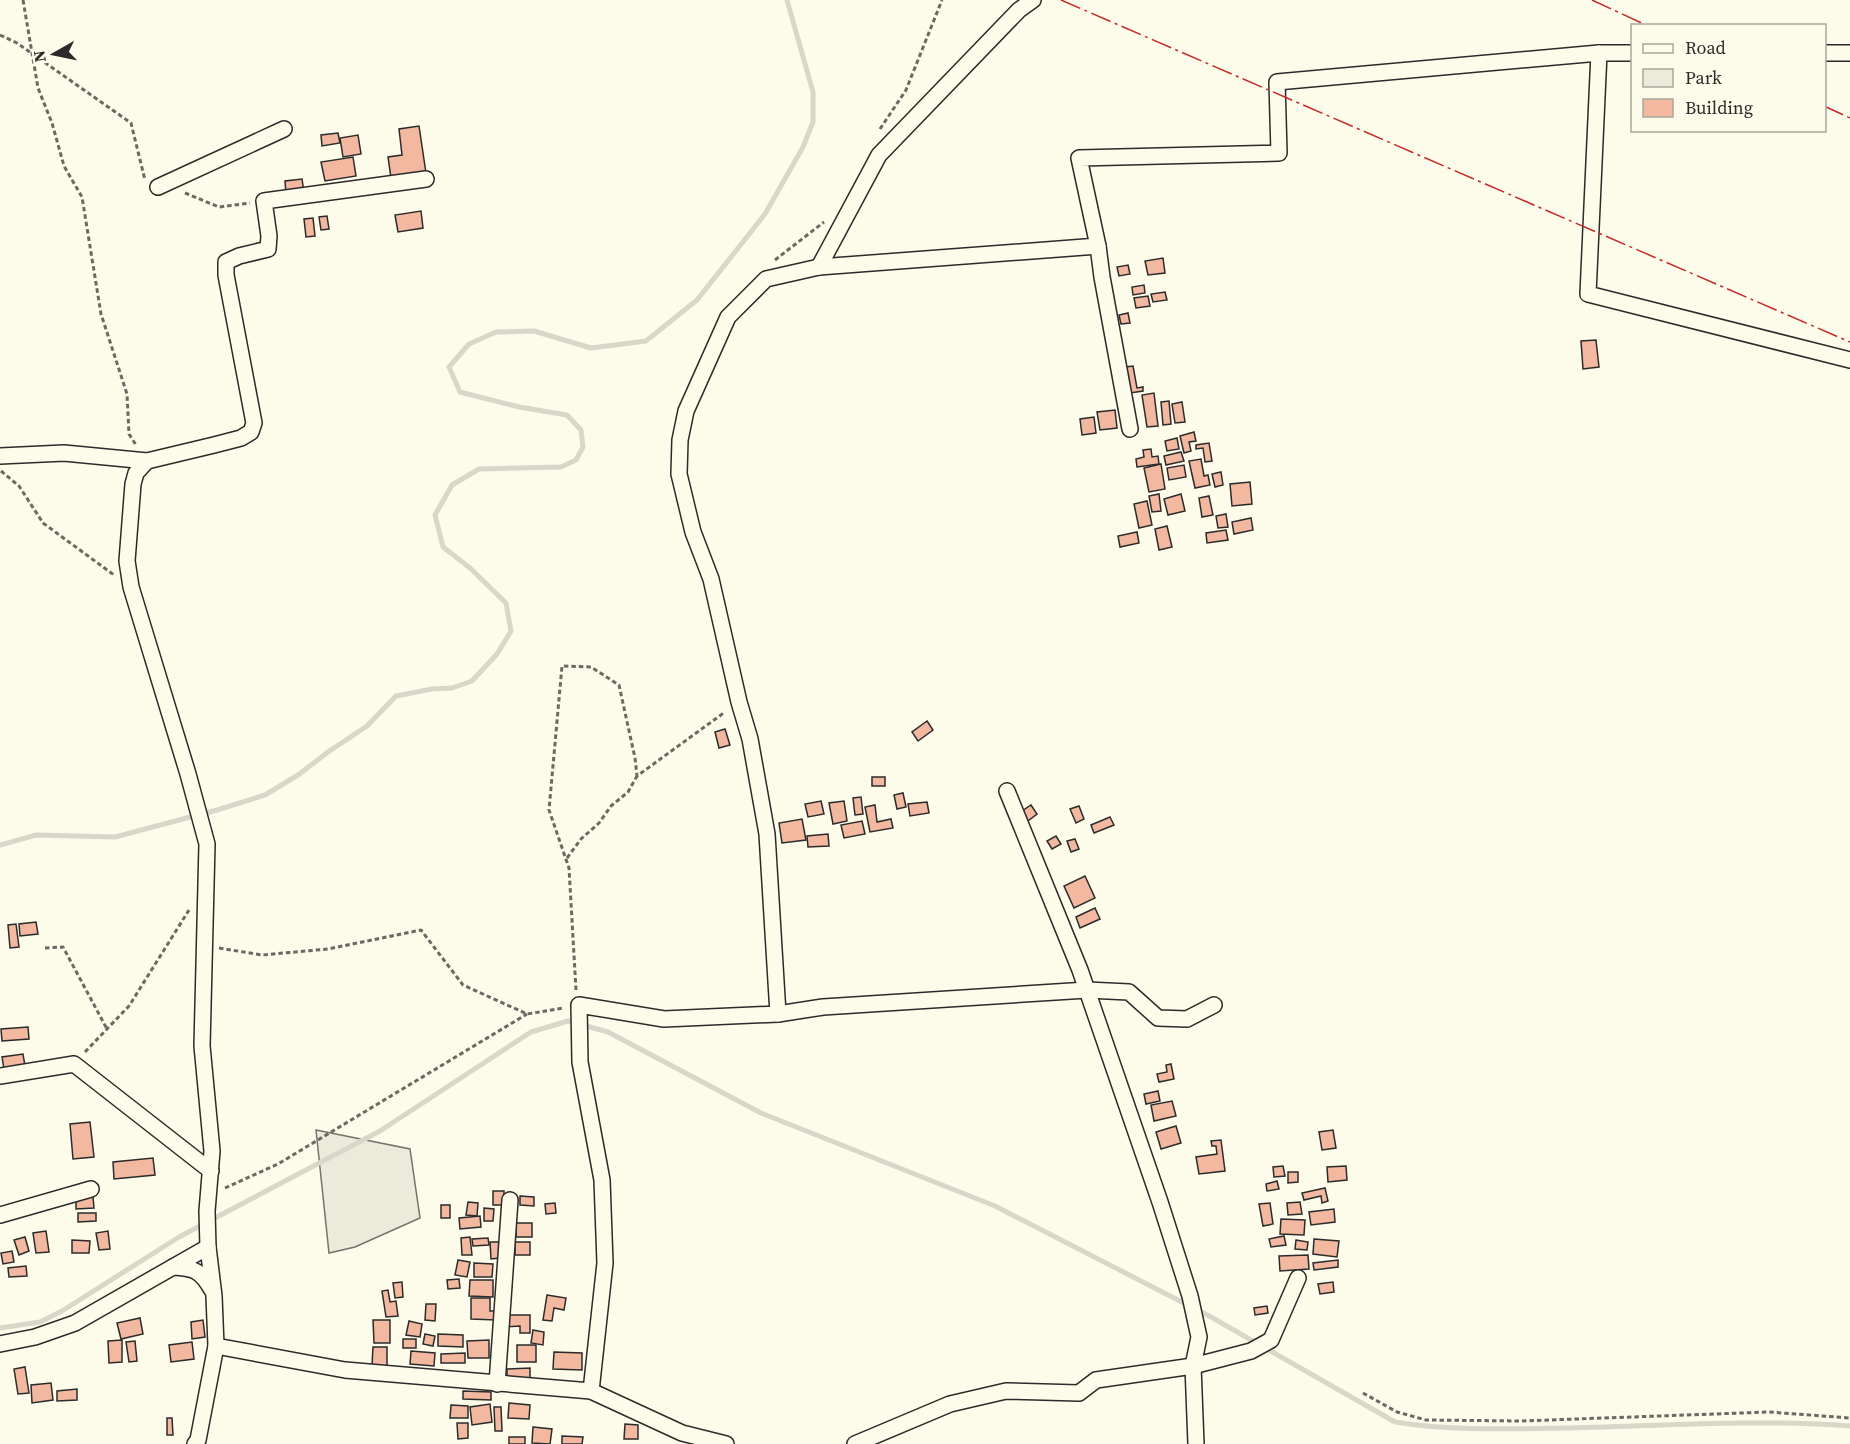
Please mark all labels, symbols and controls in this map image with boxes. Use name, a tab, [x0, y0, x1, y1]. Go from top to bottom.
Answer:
north arrow	[24, 24, 84, 84]
legend	[1631, 24, 1826, 132]
text: Road	[1685, 35, 1726, 60]
text: N	[27, 49, 51, 64]
text: Park	[1685, 65, 1722, 90]
text: Building	[1685, 95, 1753, 120]

